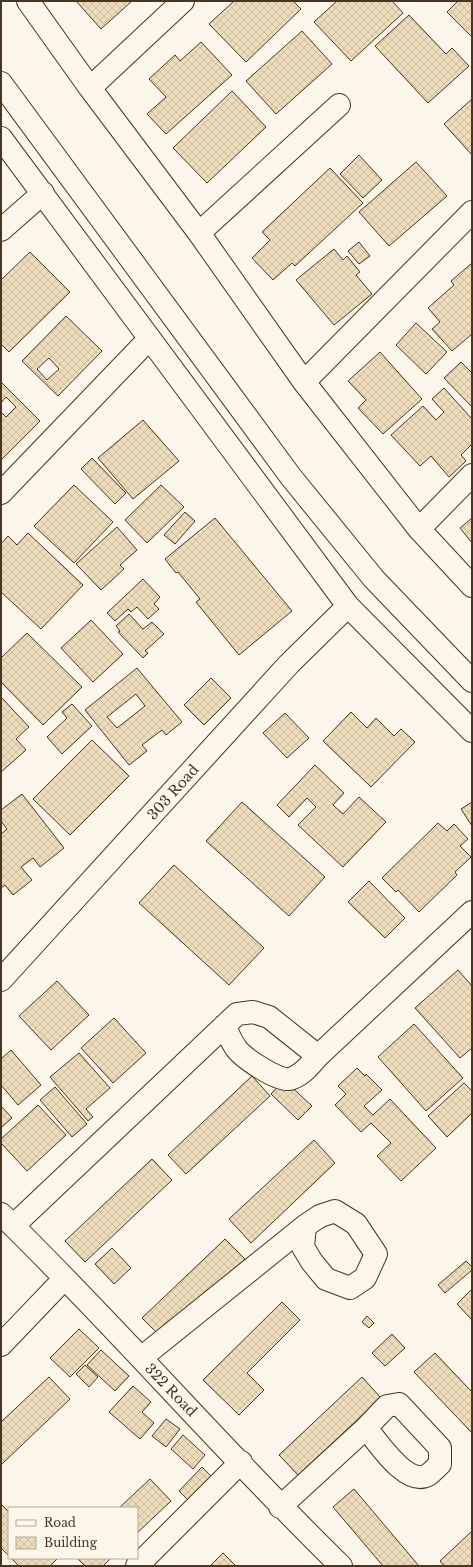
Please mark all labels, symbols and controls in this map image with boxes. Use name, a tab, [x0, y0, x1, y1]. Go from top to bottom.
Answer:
street label: 303 Road	[143, 760, 203, 823]
street label: 322 Road	[141, 1360, 201, 1421]
legend	[8, 1507, 138, 1559]
text: Road	[44, 1515, 76, 1530]
text: Building	[44, 1535, 98, 1550]

